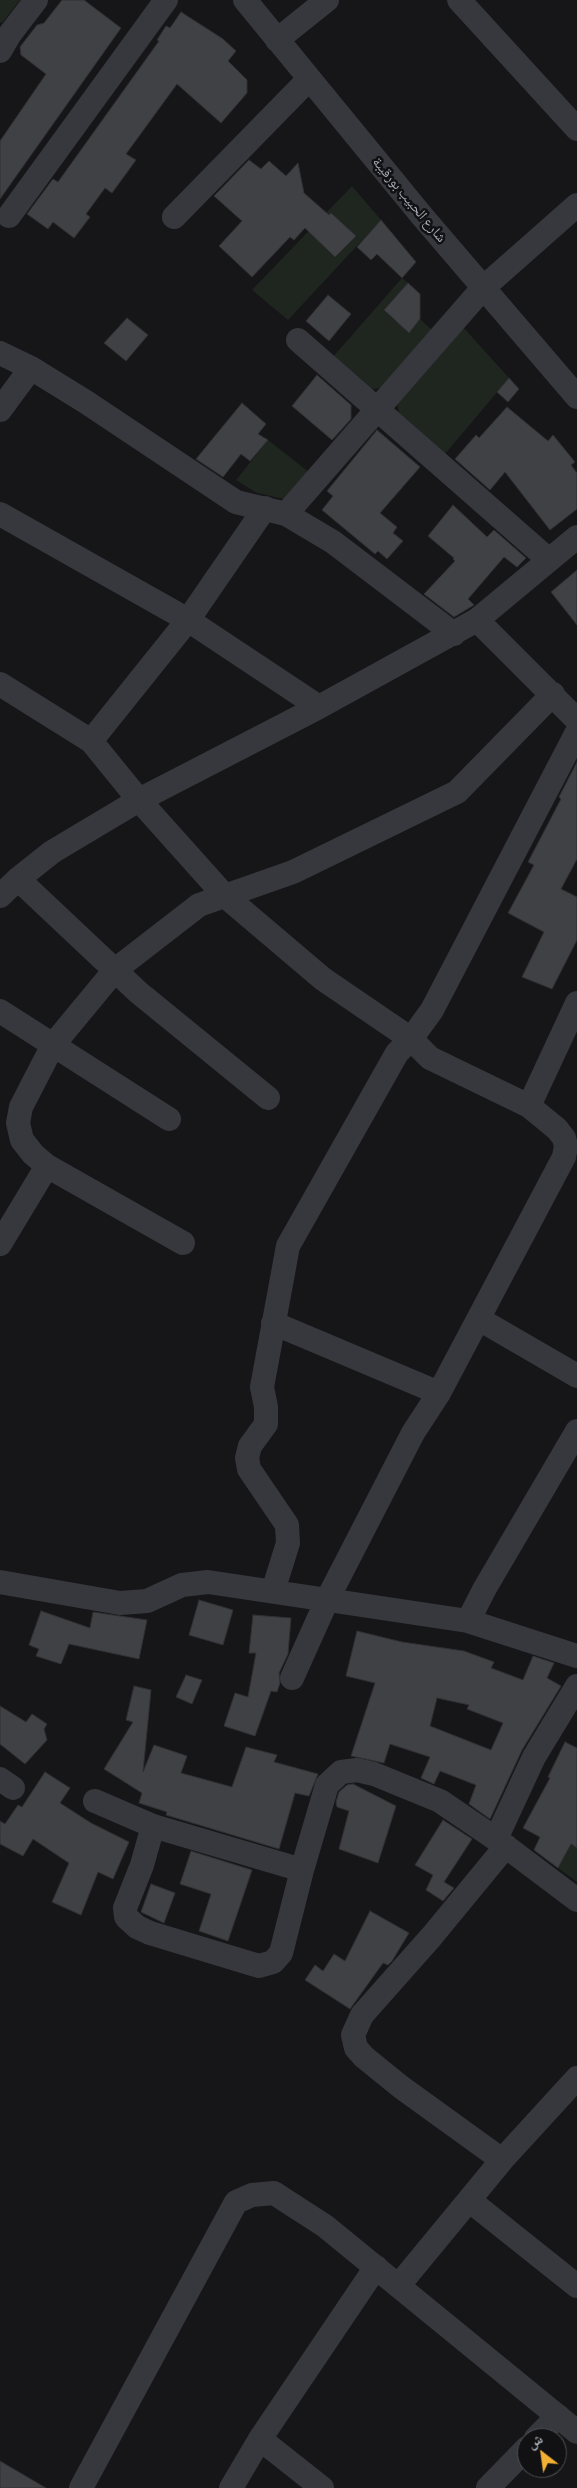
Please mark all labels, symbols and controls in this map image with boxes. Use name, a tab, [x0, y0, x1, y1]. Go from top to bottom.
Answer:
street label: شارع الحبيب بورقيبة	[369, 154, 449, 246]
north arrow	[517, 2428, 567, 2478]
text: ش	[524, 2429, 546, 2452]

